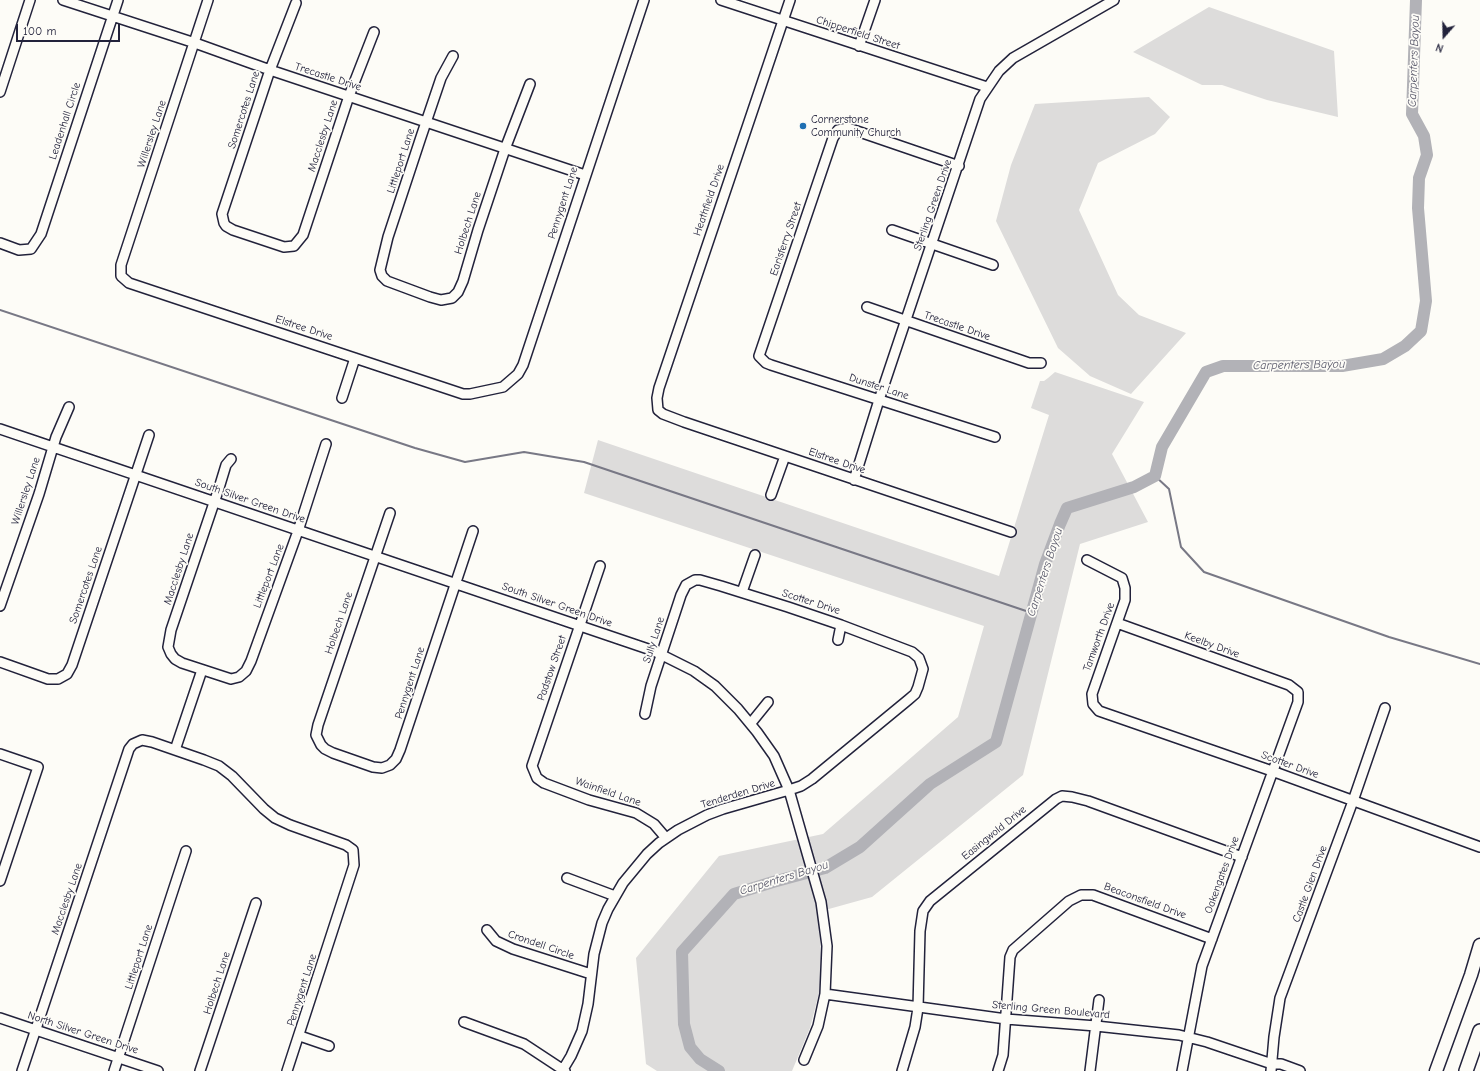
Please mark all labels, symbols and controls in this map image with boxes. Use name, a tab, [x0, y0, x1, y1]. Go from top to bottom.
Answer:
street label: Chipperfield Street	[814, 13, 902, 53]
water label: Carpenters Bayou	[1405, 15, 1423, 107]
scale bar	[18, 16, 122, 42]
north arrow	[1424, 16, 1464, 56]
text: 100 m	[23, 24, 56, 38]
text: N	[1434, 40, 1445, 55]
street label: Trecastle Drive	[293, 60, 363, 94]
street label: Somercotes Lane	[225, 70, 263, 150]
street label: Leadenhall Circle	[46, 81, 84, 161]
street label: Willersley Lane	[135, 98, 169, 170]
street label: Macclesby Lane	[305, 98, 341, 174]
place label: Cornerstone Community Church	[811, 113, 901, 139]
marker: Cornerstone Community Church	[798, 121, 808, 131]
street label: Littleport Lane	[384, 127, 418, 195]
street label: Sterling Green Drive	[911, 158, 955, 252]
street label: Heathfield Drive	[691, 162, 727, 238]
street label: Pennygent Lane	[545, 165, 581, 241]
street label: Holbech Lane	[452, 190, 484, 256]
street label: Earlsferry Street	[767, 200, 805, 278]
street label: Trecastle Drive	[922, 308, 992, 344]
street label: Elstree Drive	[274, 313, 334, 343]
water label: Carpenters Bayou	[1253, 357, 1345, 373]
street label: Dunster Lane	[847, 371, 911, 403]
street label: Elstree Drive	[807, 445, 867, 477]
street label: Willersley Lane	[9, 455, 43, 527]
street label: South Silver Green Drive	[193, 476, 307, 526]
water label: Carpenters Bayou	[1024, 526, 1066, 618]
street label: Macclesby Lane	[161, 531, 197, 607]
street label: Littleport Lane	[251, 542, 287, 610]
street label: Somercotes Lane	[67, 545, 105, 625]
street label: South Silver Green Drive	[500, 580, 614, 630]
street label: Scotter Drive	[780, 586, 842, 618]
street label: Holbech Lane	[322, 590, 356, 656]
street label: Tamworth Drive	[1080, 601, 1118, 673]
street label: Sully Lane	[640, 615, 668, 665]
street label: Keelby Drive	[1183, 629, 1241, 661]
street label: Padstow Street	[535, 634, 569, 702]
street label: Pennygent Lane	[392, 645, 428, 721]
street label: Scotter Drive	[1259, 748, 1321, 782]
street label: Wainfield Lane	[573, 775, 643, 809]
street label: Tenderden Drive	[699, 776, 777, 812]
street label: Easingwold Drive	[959, 803, 1029, 863]
street label: Oakengates Drive	[1202, 835, 1242, 915]
street label: Castle Glen Drive	[1290, 844, 1330, 924]
water label: Carpenters Bayou	[738, 858, 830, 898]
street label: Macclesby Lane	[49, 861, 85, 937]
street label: Beaconsfield Drive	[1102, 880, 1188, 922]
street label: Littleport Lane	[122, 923, 156, 991]
street label: Crondell Circle	[506, 927, 576, 963]
street label: Holbech Lane	[201, 950, 233, 1016]
street label: Pennygent Lane	[284, 952, 320, 1028]
street label: Sterling Green Boulevard	[992, 998, 1110, 1022]
street label: North Silver Green Drive	[26, 1009, 140, 1057]

